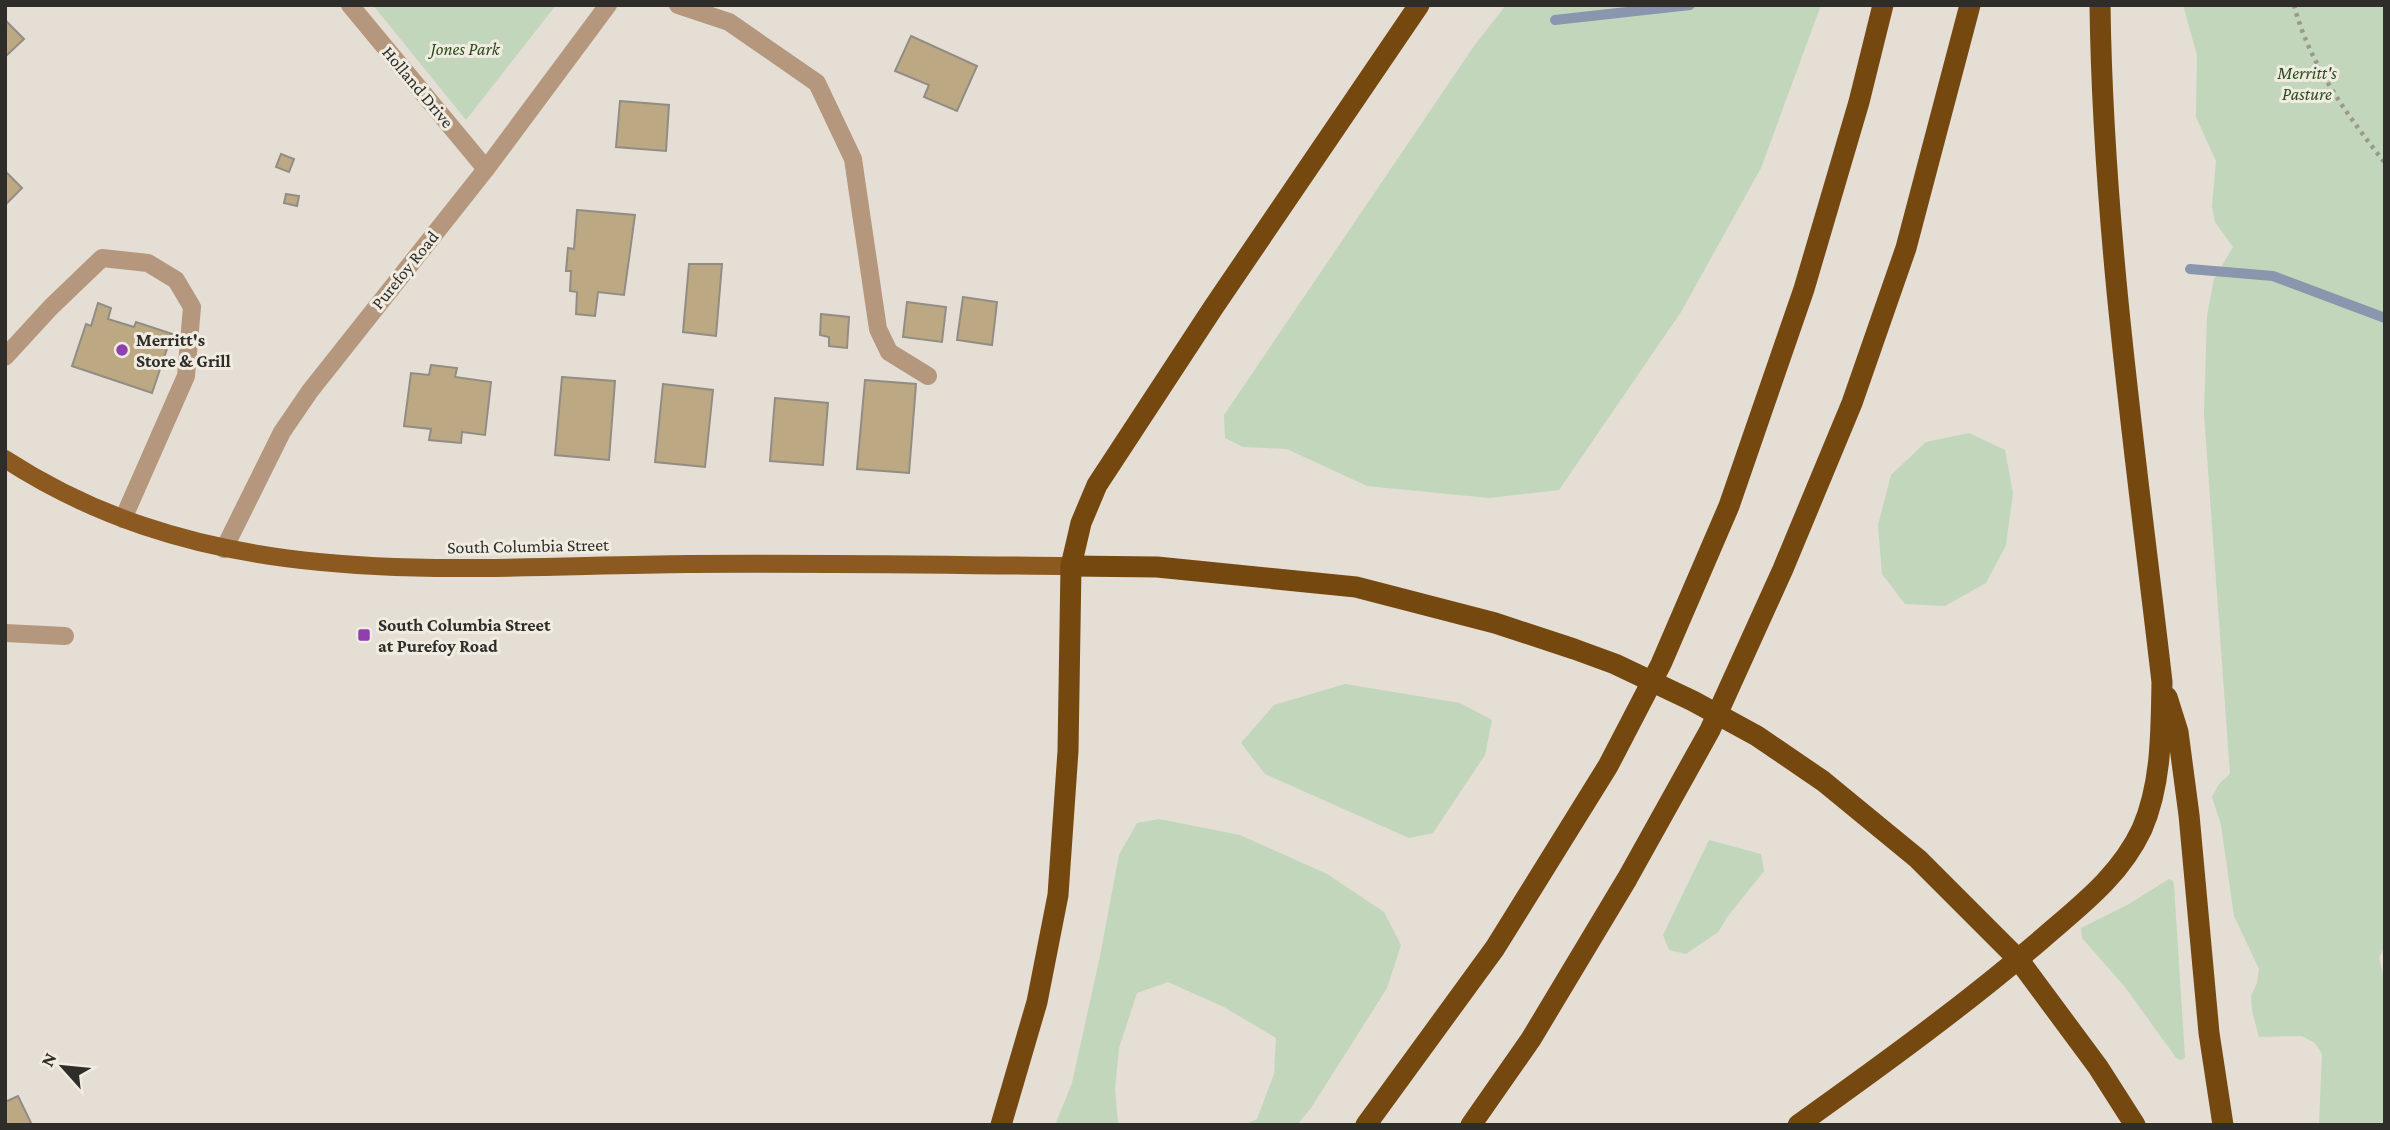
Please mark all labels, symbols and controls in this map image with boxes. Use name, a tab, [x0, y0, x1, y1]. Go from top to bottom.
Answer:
park label: Jones Park	[427, 39, 501, 59]
street label: Holland Drive	[378, 42, 458, 132]
park label: Merritt's Pasture	[2276, 63, 2337, 104]
street label: Purefoy Road	[367, 226, 443, 313]
place label: Merritt's Store & Grill	[136, 330, 231, 371]
marker: Merritt's Store & Grill	[114, 342, 130, 358]
street label: South Columbia Street	[447, 535, 610, 557]
place label: South Columbia Street at Purefoy Road	[378, 615, 551, 656]
marker: South Columbia Street at Purefoy Road	[356, 627, 372, 643]
north arrow	[28, 1032, 98, 1102]
text: N	[36, 1049, 61, 1070]

